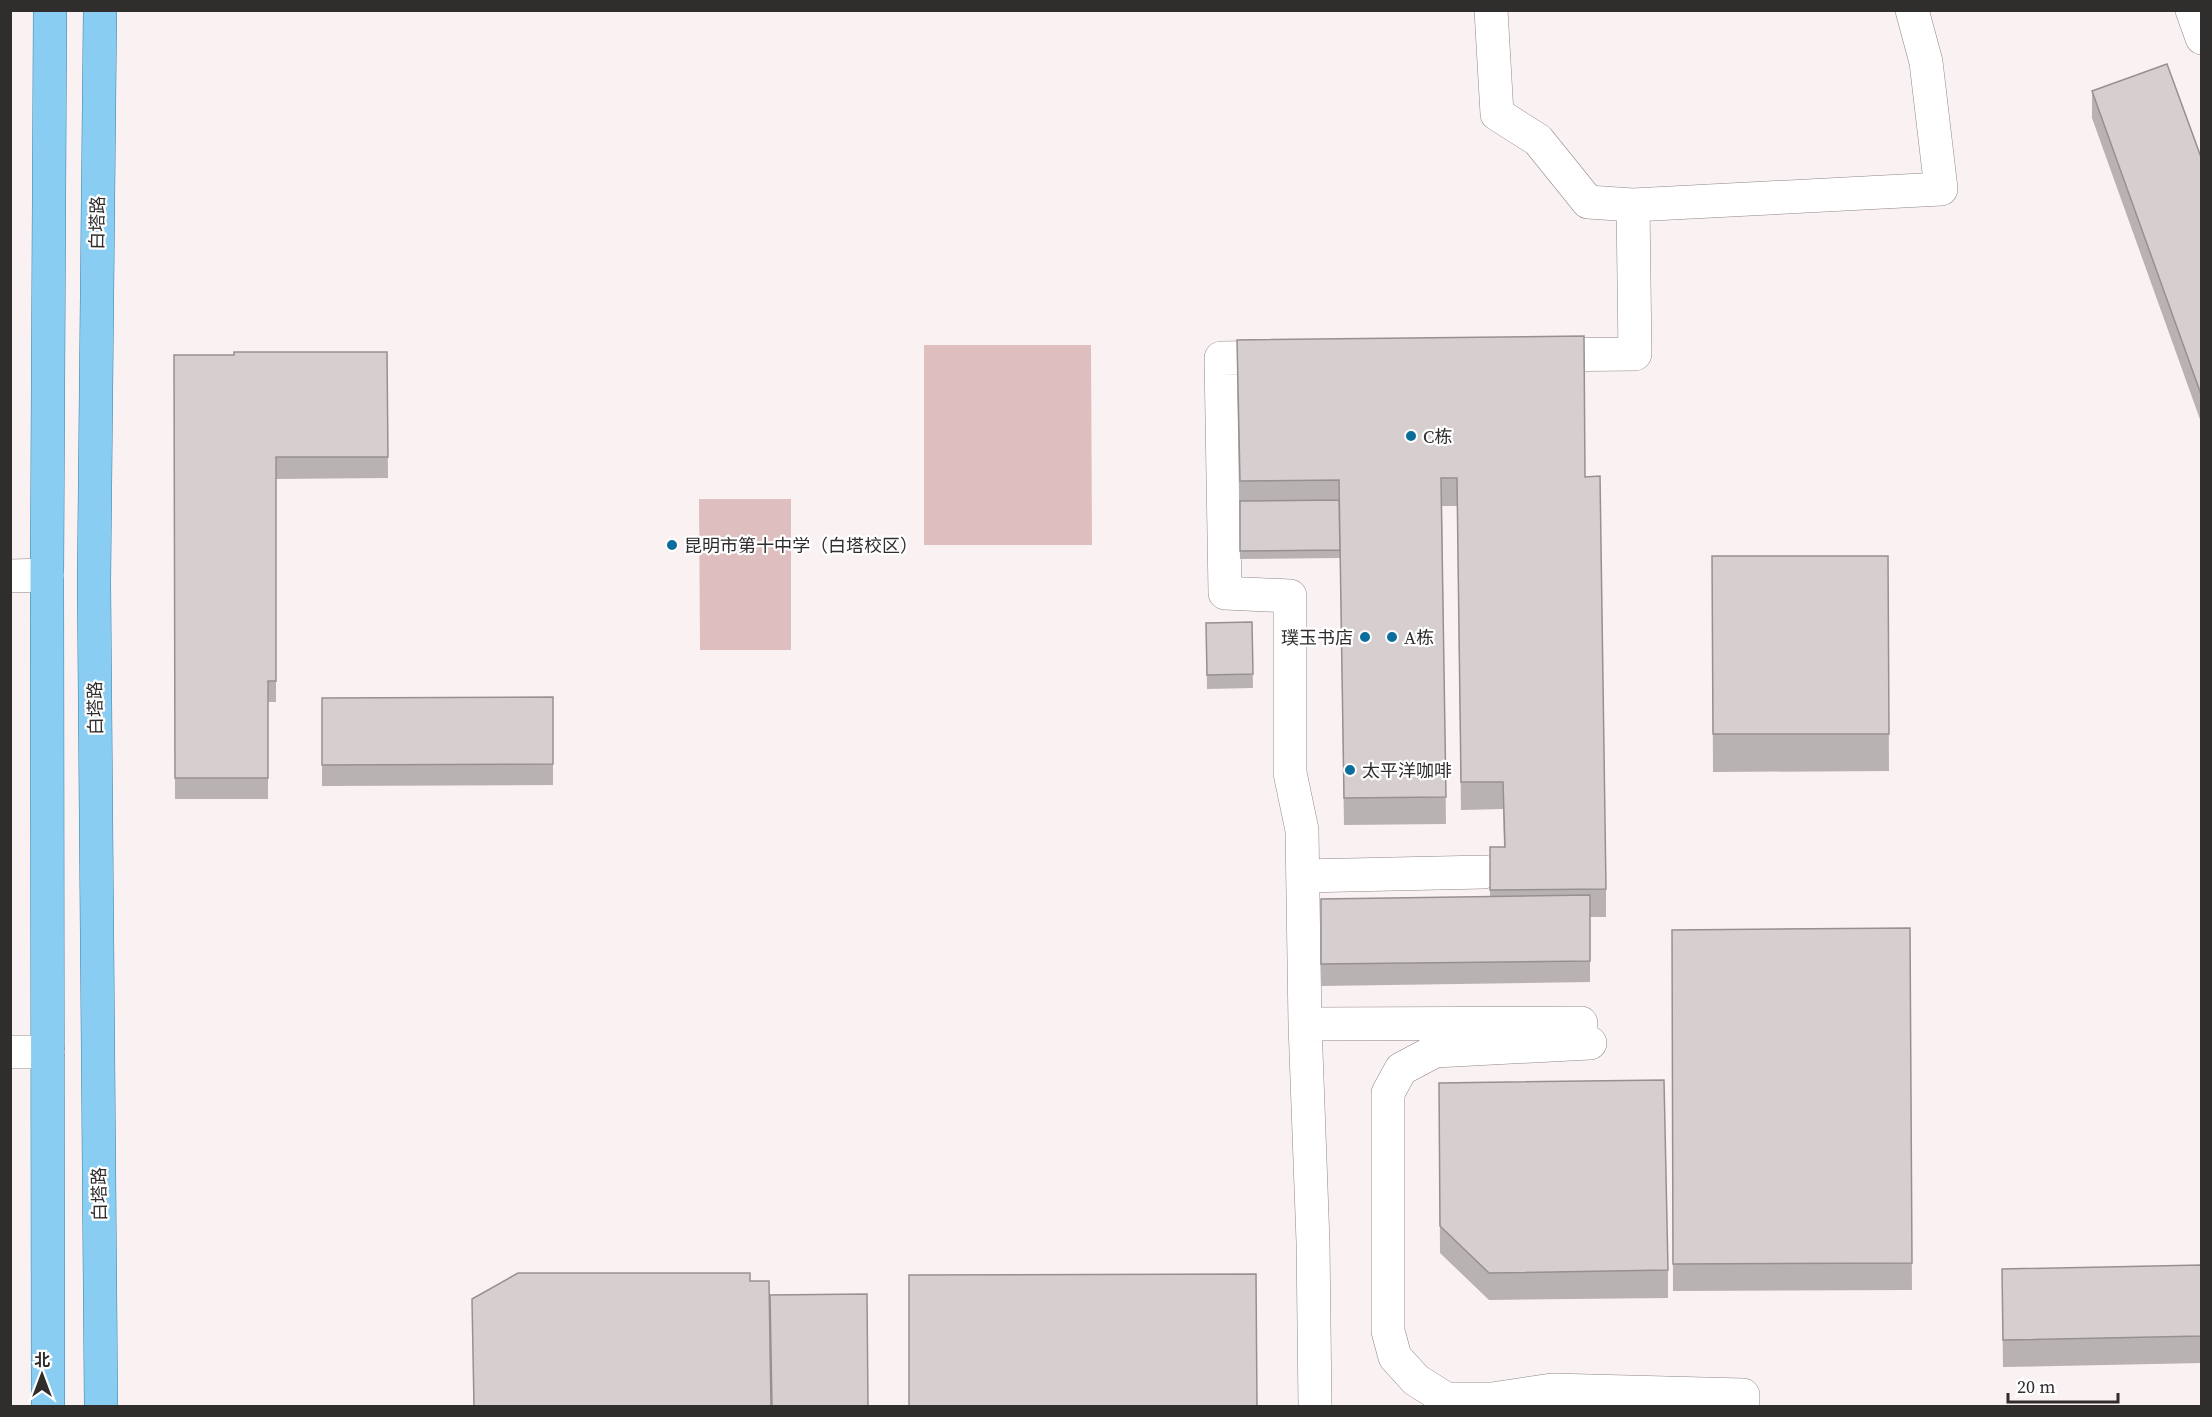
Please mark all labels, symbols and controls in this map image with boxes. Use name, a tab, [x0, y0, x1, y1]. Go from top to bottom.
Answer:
street label: 白塔路	[84, 196, 110, 250]
place label: C栋	[1423, 424, 1452, 449]
marker: C栋	[1404, 429, 1418, 443]
place label: 昆明市第十中学（白塔校区）	[684, 533, 918, 558]
marker: 昆明市第十中学（白塔校区）	[665, 538, 679, 552]
place label: 璞玉书店	[1281, 625, 1353, 650]
place label: A栋	[1404, 625, 1434, 650]
marker: 璞玉书店	[1358, 630, 1372, 644]
marker: A栋	[1385, 630, 1399, 644]
street label: 白塔路	[82, 681, 108, 735]
place label: 太平洋咖啡	[1362, 758, 1452, 783]
marker: 太平洋咖啡	[1343, 763, 1357, 777]
street label: 白塔路	[86, 1167, 112, 1221]
north arrow	[12, 1345, 72, 1405]
text: 北	[34, 1349, 50, 1371]
scale bar	[2008, 1366, 2118, 1404]
text: 20 m	[2017, 1374, 2055, 1399]

